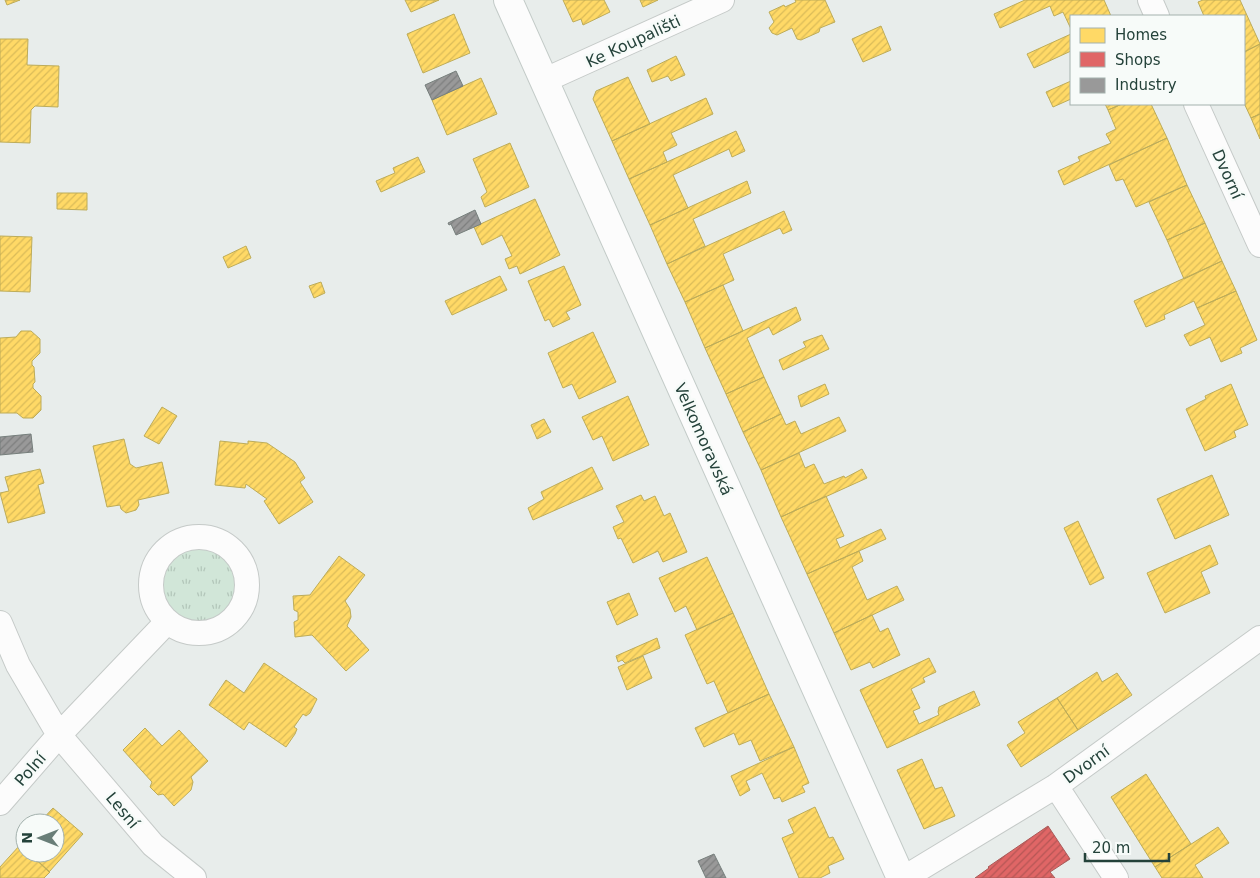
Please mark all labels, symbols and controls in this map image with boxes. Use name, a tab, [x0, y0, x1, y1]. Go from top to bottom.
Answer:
street label: Ke Koupališti	[583, 11, 684, 72]
legend	[1070, 15, 1245, 105]
text: Homes	[1115, 26, 1167, 44]
text: Shops	[1115, 51, 1161, 69]
text: Industry	[1115, 76, 1177, 94]
street label: Dvorní	[1208, 146, 1247, 203]
street label: Velkomoravská	[670, 380, 737, 498]
street label: Dvorní	[1059, 741, 1114, 788]
street label: Polní	[11, 748, 50, 790]
street label: Lesní	[102, 788, 144, 833]
north arrow	[15, 813, 65, 863]
scale bar	[1085, 830, 1169, 862]
text: N	[19, 832, 35, 844]
text: 20 m	[1092, 839, 1130, 857]

